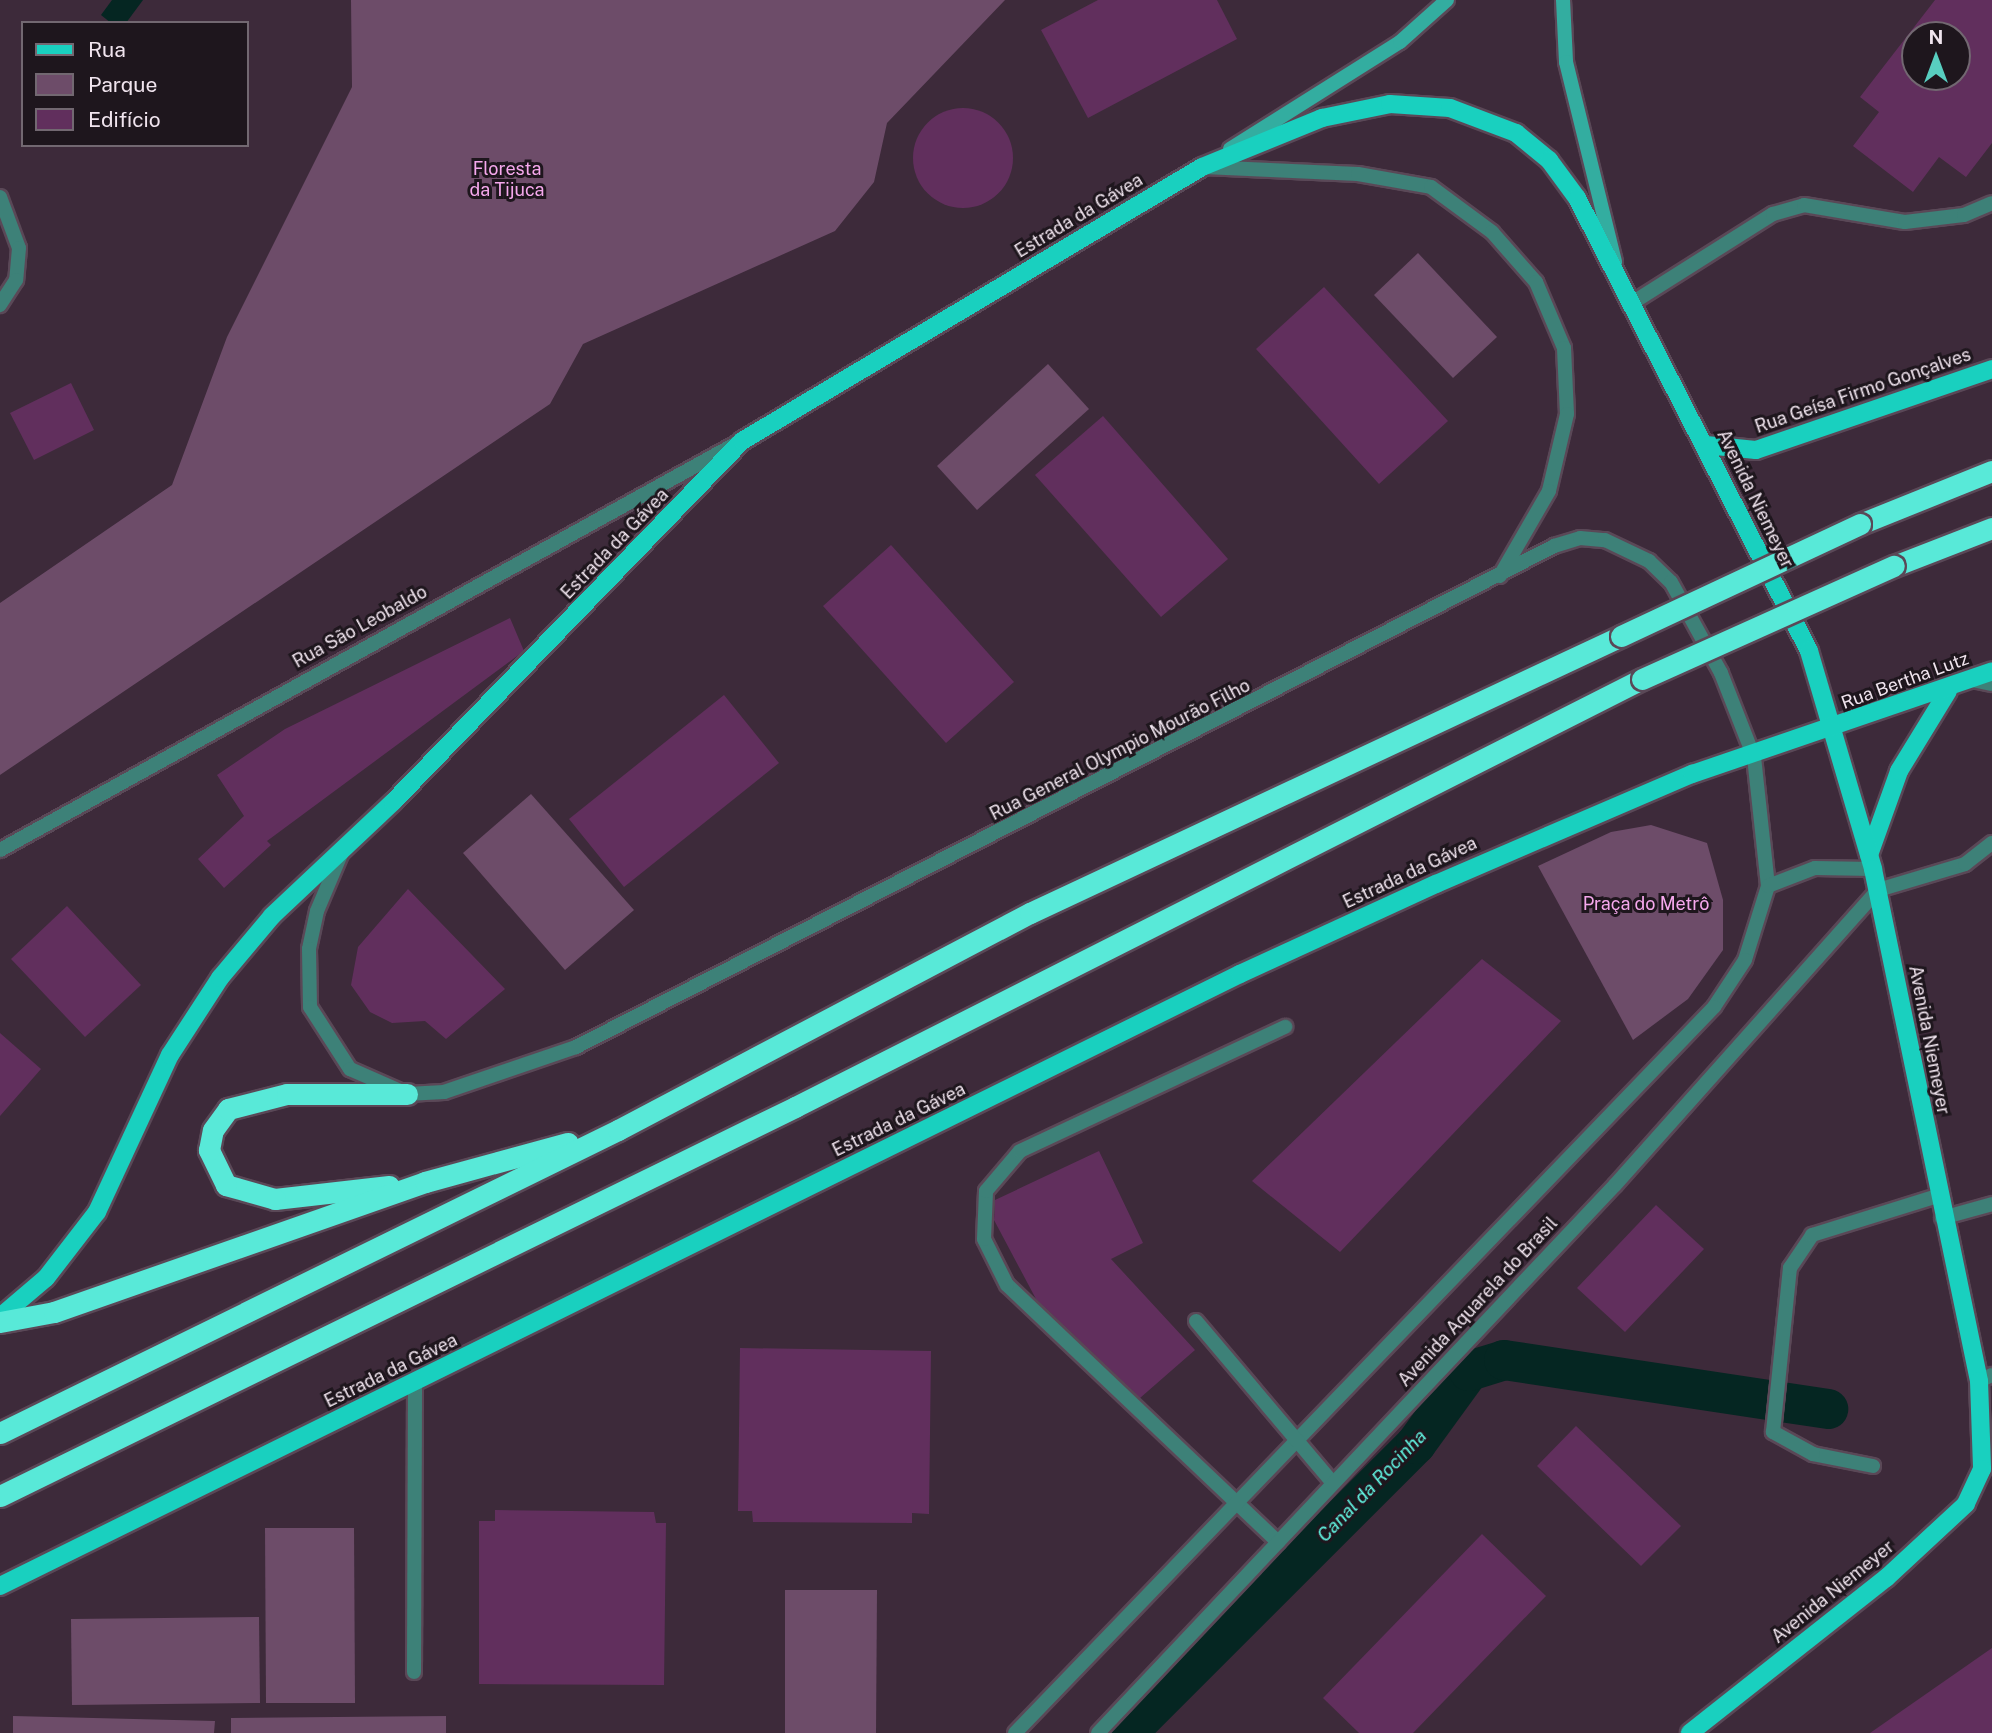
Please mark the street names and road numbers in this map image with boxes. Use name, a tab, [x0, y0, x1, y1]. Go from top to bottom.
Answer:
street label: Estrada da Gávea	[1011, 169, 1147, 263]
street label: Rua Geísa Firmo Gonçalves	[1752, 344, 1974, 438]
street label: Avenida Niemeyer	[1712, 426, 1798, 572]
street label: Estrada da Gávea	[557, 484, 673, 604]
street label: Rua São Leobaldo	[289, 581, 431, 673]
street label: Rua Bertha Lutz	[1838, 648, 1972, 714]
street label: Rua General Olympio Mourão Filho	[986, 675, 1254, 825]
street label: Estrada da Gávea	[1340, 832, 1480, 914]
street label: Avenida Niemeyer	[1904, 964, 1954, 1116]
street label: Estrada da Gávea	[829, 1078, 969, 1162]
street label: Avenida Aquarela do Brasil	[1394, 1213, 1562, 1391]
street label: Estrada da Gávea	[321, 1329, 461, 1413]
street label: Avenida Niemeyer	[1767, 1536, 1899, 1648]

